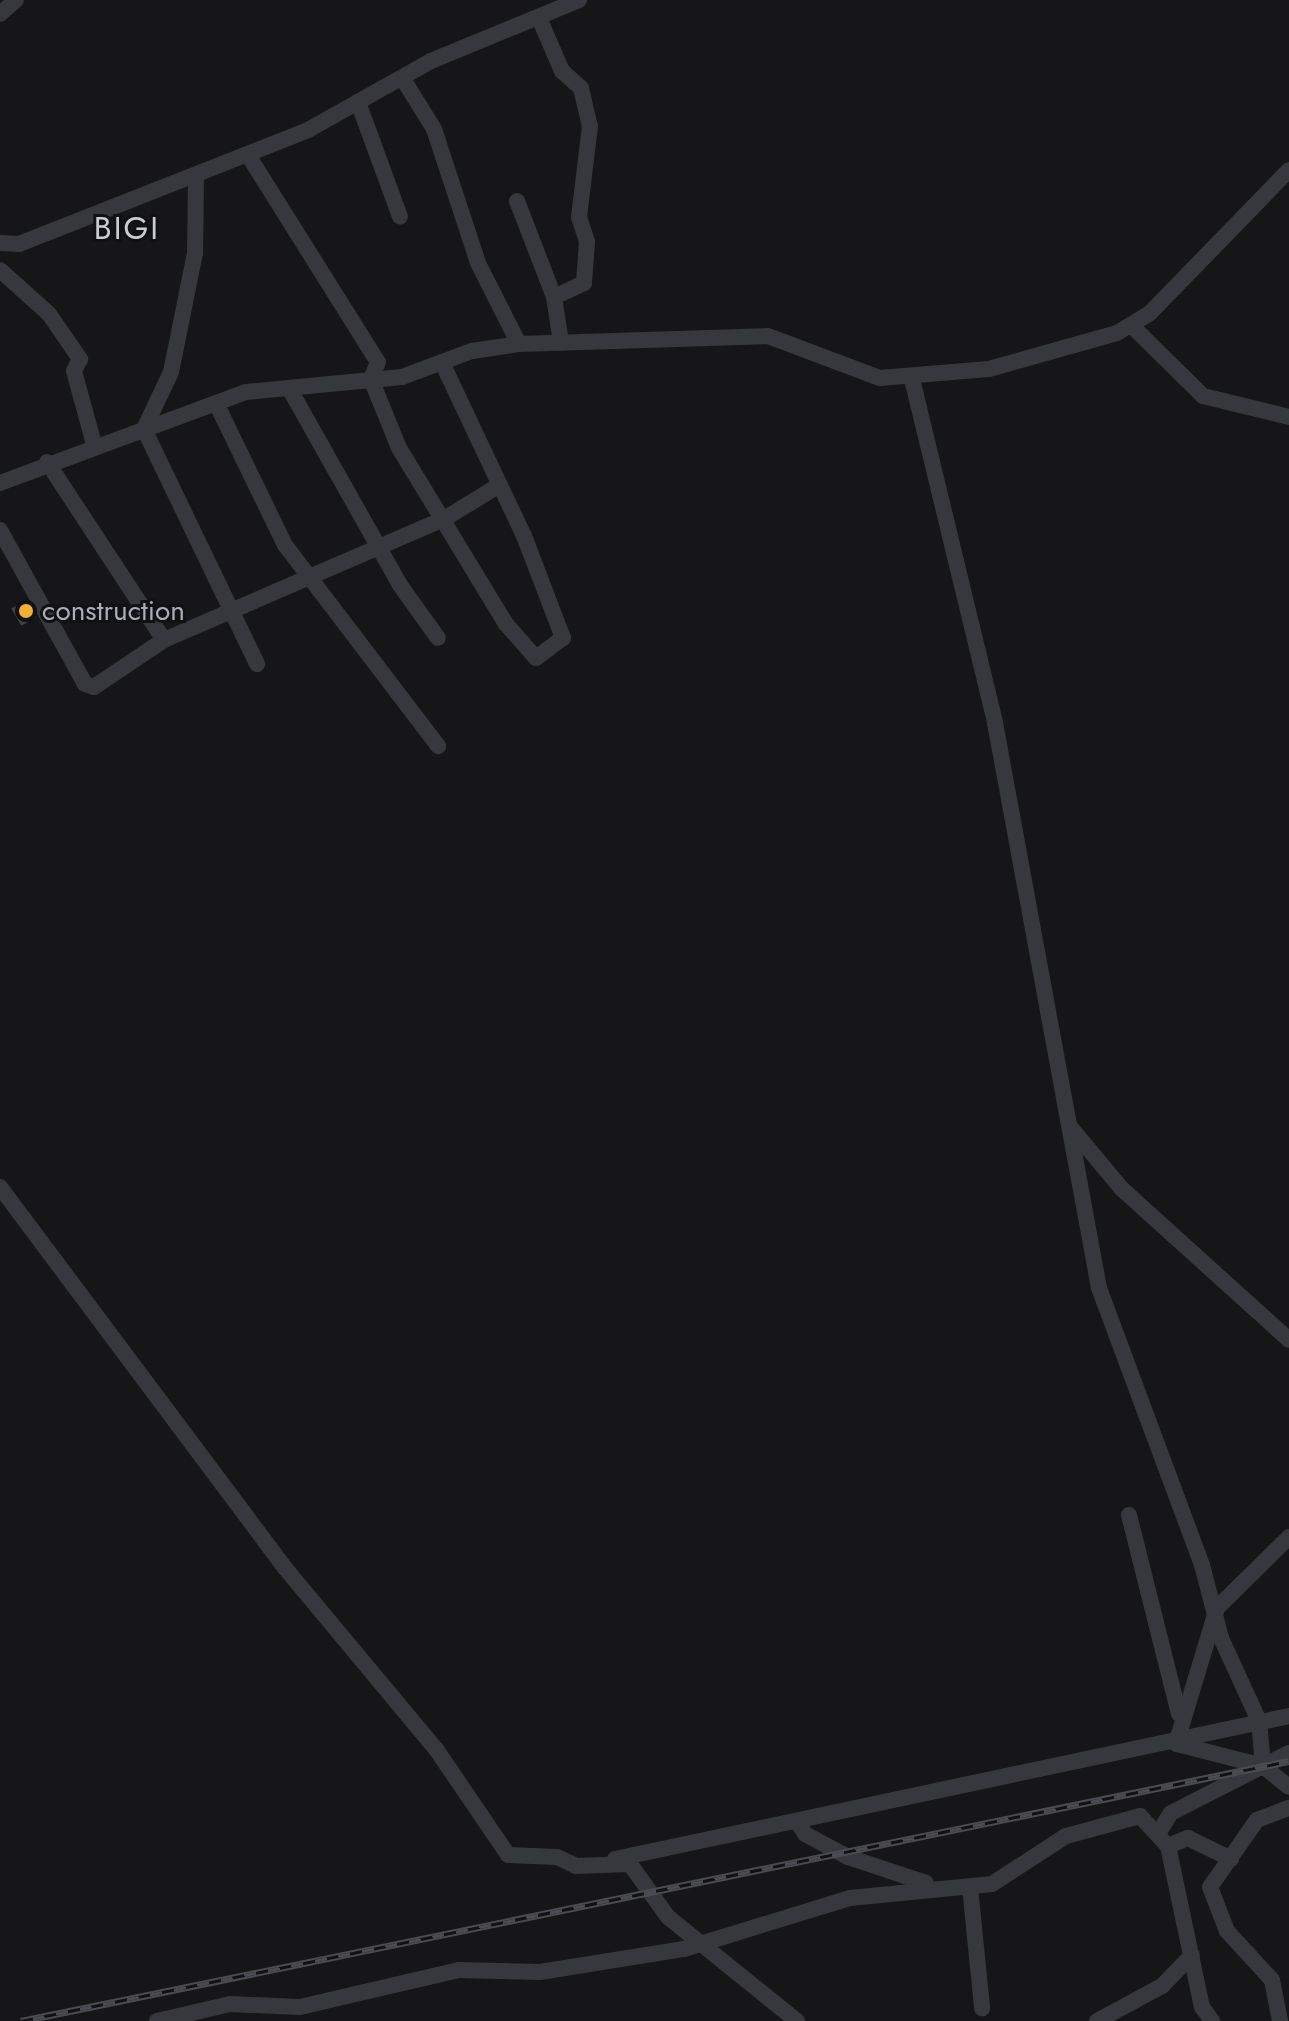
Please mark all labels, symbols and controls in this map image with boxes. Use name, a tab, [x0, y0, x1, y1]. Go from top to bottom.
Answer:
district label: BIGI	[94, 209, 160, 247]
place label: construction	[42, 594, 185, 628]
marker: construction	[17, 602, 35, 620]

